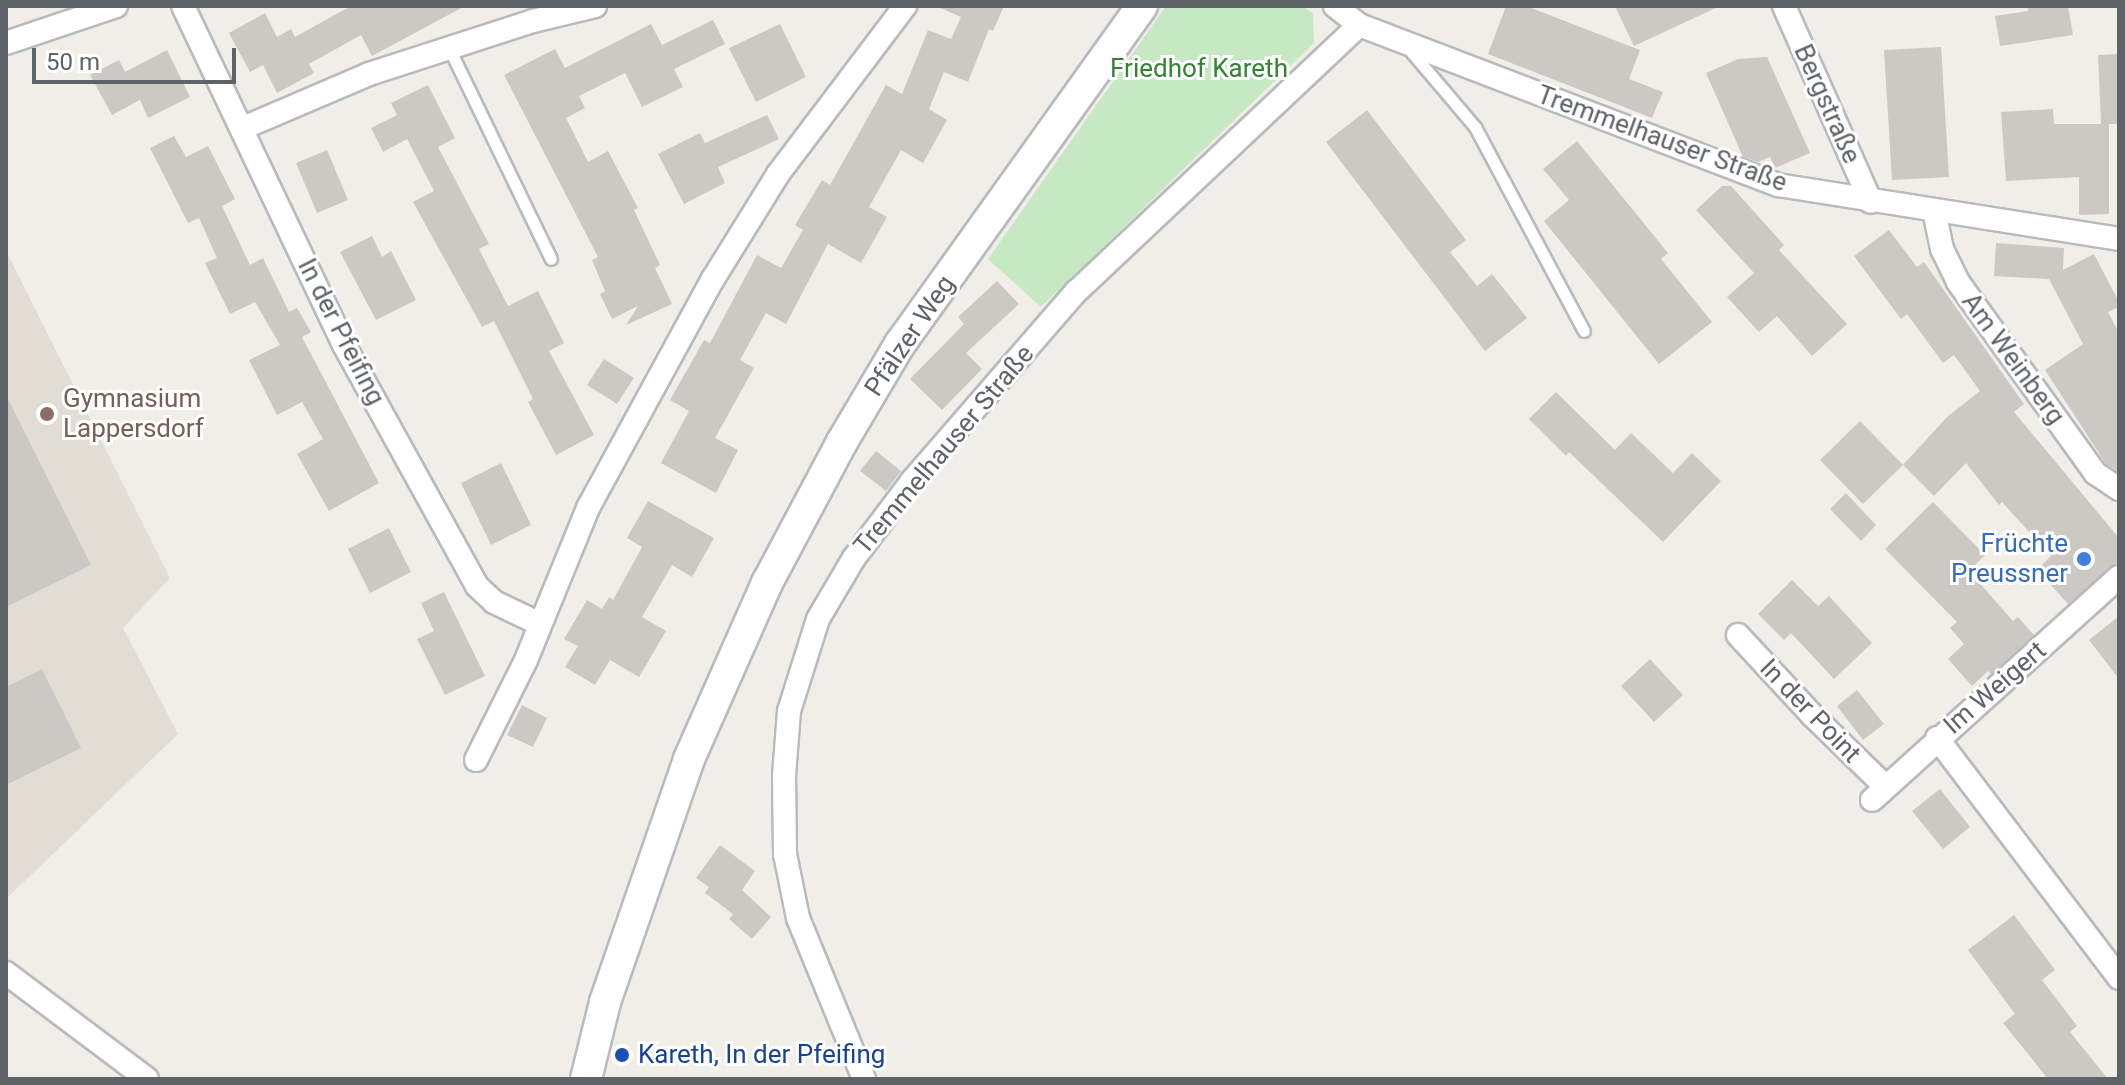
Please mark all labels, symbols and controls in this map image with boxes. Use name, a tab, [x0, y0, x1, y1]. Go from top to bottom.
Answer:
scale bar	[36, 32, 240, 82]
street label: Bergstraße	[1787, 40, 1867, 168]
text: 50 m	[46, 48, 100, 76]
park label: Friedhof Kareth	[1110, 53, 1288, 85]
street label: Tremmelhauser Straße	[1533, 79, 1791, 199]
street label: In der Pfeifing	[291, 254, 391, 410]
street label: Pfälzer Weg	[858, 270, 962, 402]
street label: Am Weinberg	[1955, 287, 2071, 431]
street label: Tremmelhauser Straße	[847, 339, 1041, 561]
place label: Gymnasium Lappersdorf	[63, 383, 204, 444]
marker: Gymnasium Lappersdorf	[38, 405, 56, 423]
place label: Früchte Preussner	[1951, 528, 2068, 590]
marker: Früchte Preussner	[2075, 550, 2093, 568]
street label: Im Weigert	[1937, 635, 2053, 741]
street label: In der Point	[1753, 653, 1867, 769]
place label: Kareth, In der Pfeifing	[638, 1039, 885, 1071]
marker: Kareth, In der Pfeifing	[613, 1046, 631, 1064]

